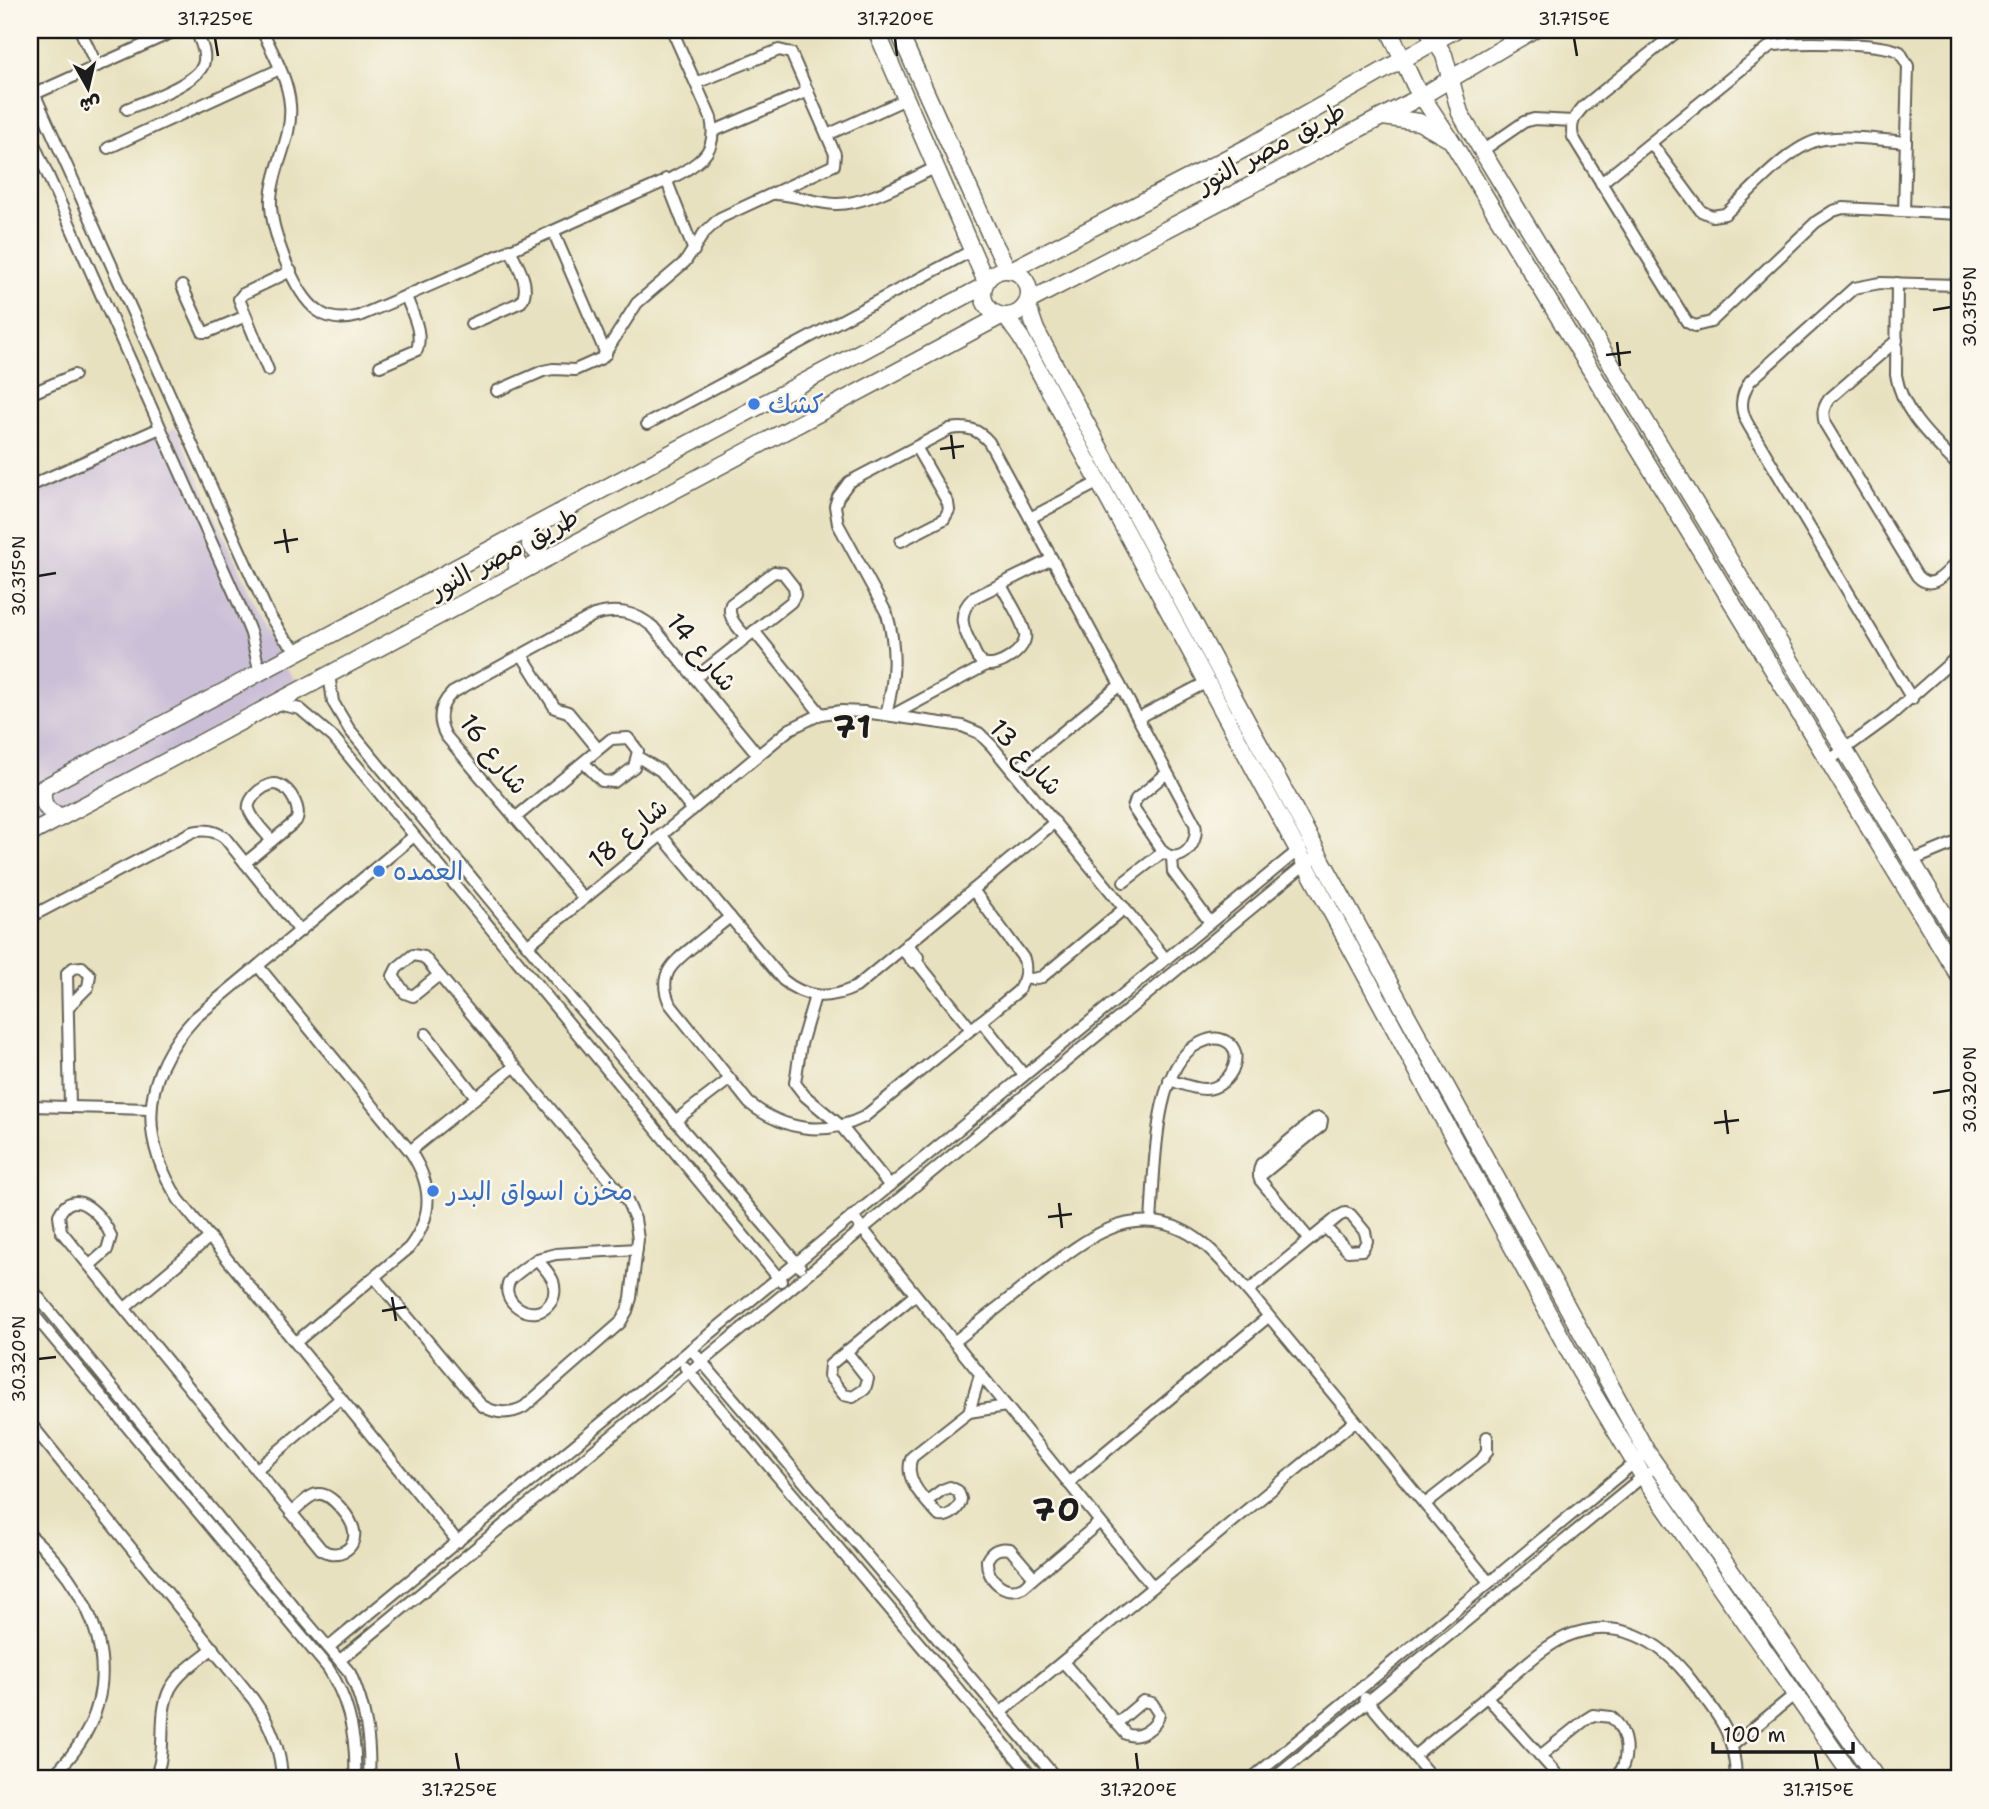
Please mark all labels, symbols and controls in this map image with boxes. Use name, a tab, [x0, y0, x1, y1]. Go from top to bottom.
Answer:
text: 31.725°E	[177, 7, 253, 31]
text: 31.720°E	[856, 7, 934, 31]
text: 31.715°E	[1538, 7, 1610, 31]
north arrow	[52, 52, 122, 122]
text: ش	[78, 91, 102, 118]
street label: طريق مصر النور	[1188, 93, 1351, 201]
text: 30.315°N	[1958, 266, 1982, 348]
place label: كشك	[768, 386, 824, 421]
marker: كشك	[746, 396, 762, 412]
street label: طريق مصر النور	[421, 499, 584, 607]
text: 30.315°N	[7, 535, 31, 617]
street label: شارع 14	[658, 605, 746, 699]
district label: 71	[833, 704, 873, 749]
street label: شارع 16	[451, 706, 537, 802]
street label: شارع 13	[981, 711, 1071, 803]
street label: شارع 18	[580, 789, 676, 877]
place label: العمده	[393, 853, 463, 888]
marker: العمده	[371, 863, 387, 879]
text: 30.320°N	[1958, 1046, 1982, 1134]
place label: مخزن اسواق البدر	[445, 1173, 633, 1208]
marker: مخزن اسواق البدر	[425, 1183, 441, 1199]
text: 30.320°N	[7, 1315, 31, 1403]
district label: 70	[1032, 1487, 1082, 1532]
scale bar	[1713, 1711, 1853, 1755]
text: 100 m	[1723, 1721, 1786, 1749]
text: 31.725°E	[421, 1778, 497, 1802]
text: 31.720°E	[1099, 1778, 1177, 1802]
text: 31.715°E	[1782, 1778, 1854, 1802]

